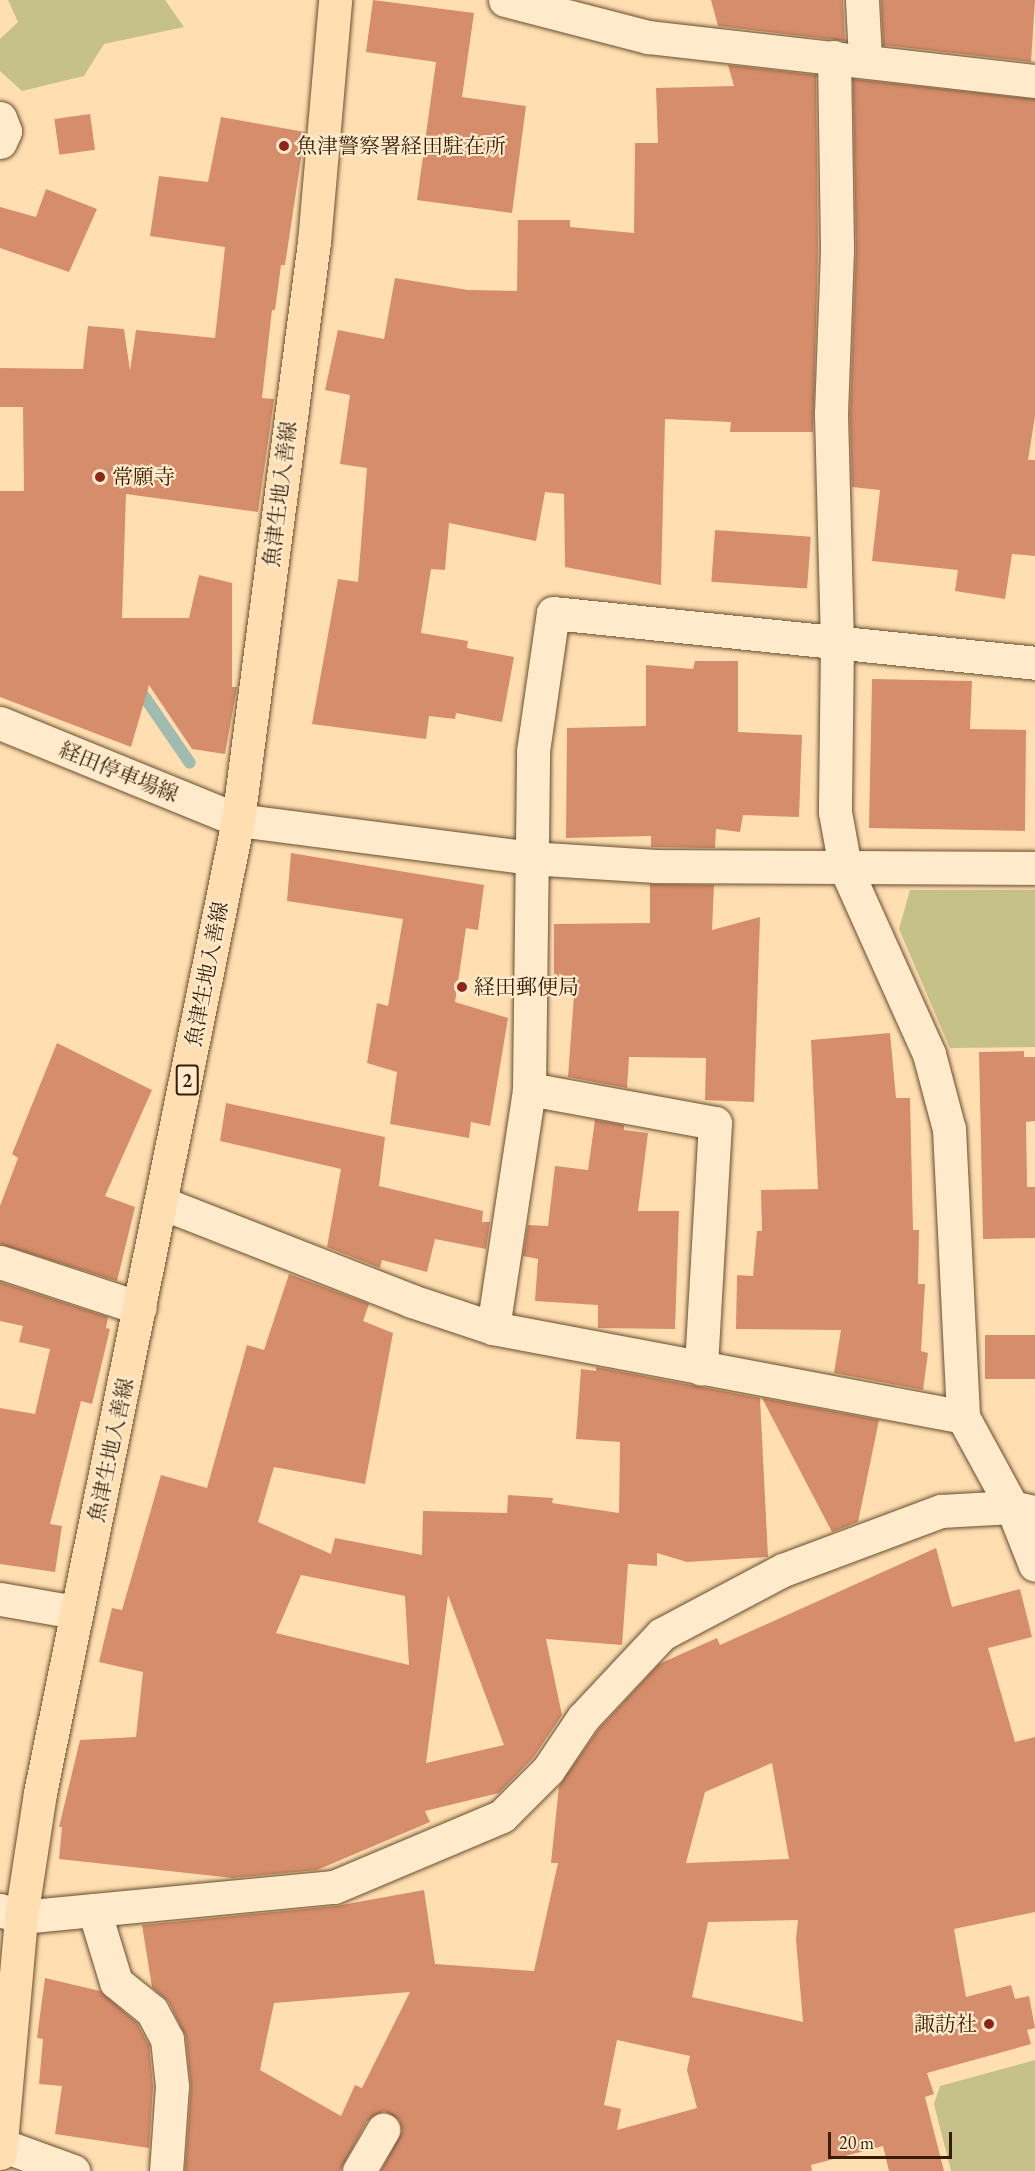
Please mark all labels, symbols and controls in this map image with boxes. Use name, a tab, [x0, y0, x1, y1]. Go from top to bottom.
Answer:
place label: 魚津警察署経田駐在所	[296, 133, 506, 159]
marker: 魚津警察署経田駐在所	[277, 139, 291, 153]
street label: 魚津生地入善線	[259, 420, 301, 568]
place label: 常願寺	[112, 464, 175, 490]
marker: 常願寺	[93, 470, 107, 484]
street label: 経田停車場線	[56, 737, 182, 807]
street label: 魚津生地入善線	[181, 899, 233, 1049]
place label: 経田郵便局	[474, 974, 579, 1000]
marker: 経田郵便局	[455, 980, 469, 994]
road number: 2	[175, 1063, 199, 1097]
street label: 魚津生地入善線	[83, 1375, 139, 1525]
place label: 諏訪社	[914, 2011, 977, 2037]
marker: 諏訪社	[982, 2017, 996, 2031]
scale bar	[831, 2120, 956, 2158]
text: 20 m	[839, 2131, 874, 2154]

